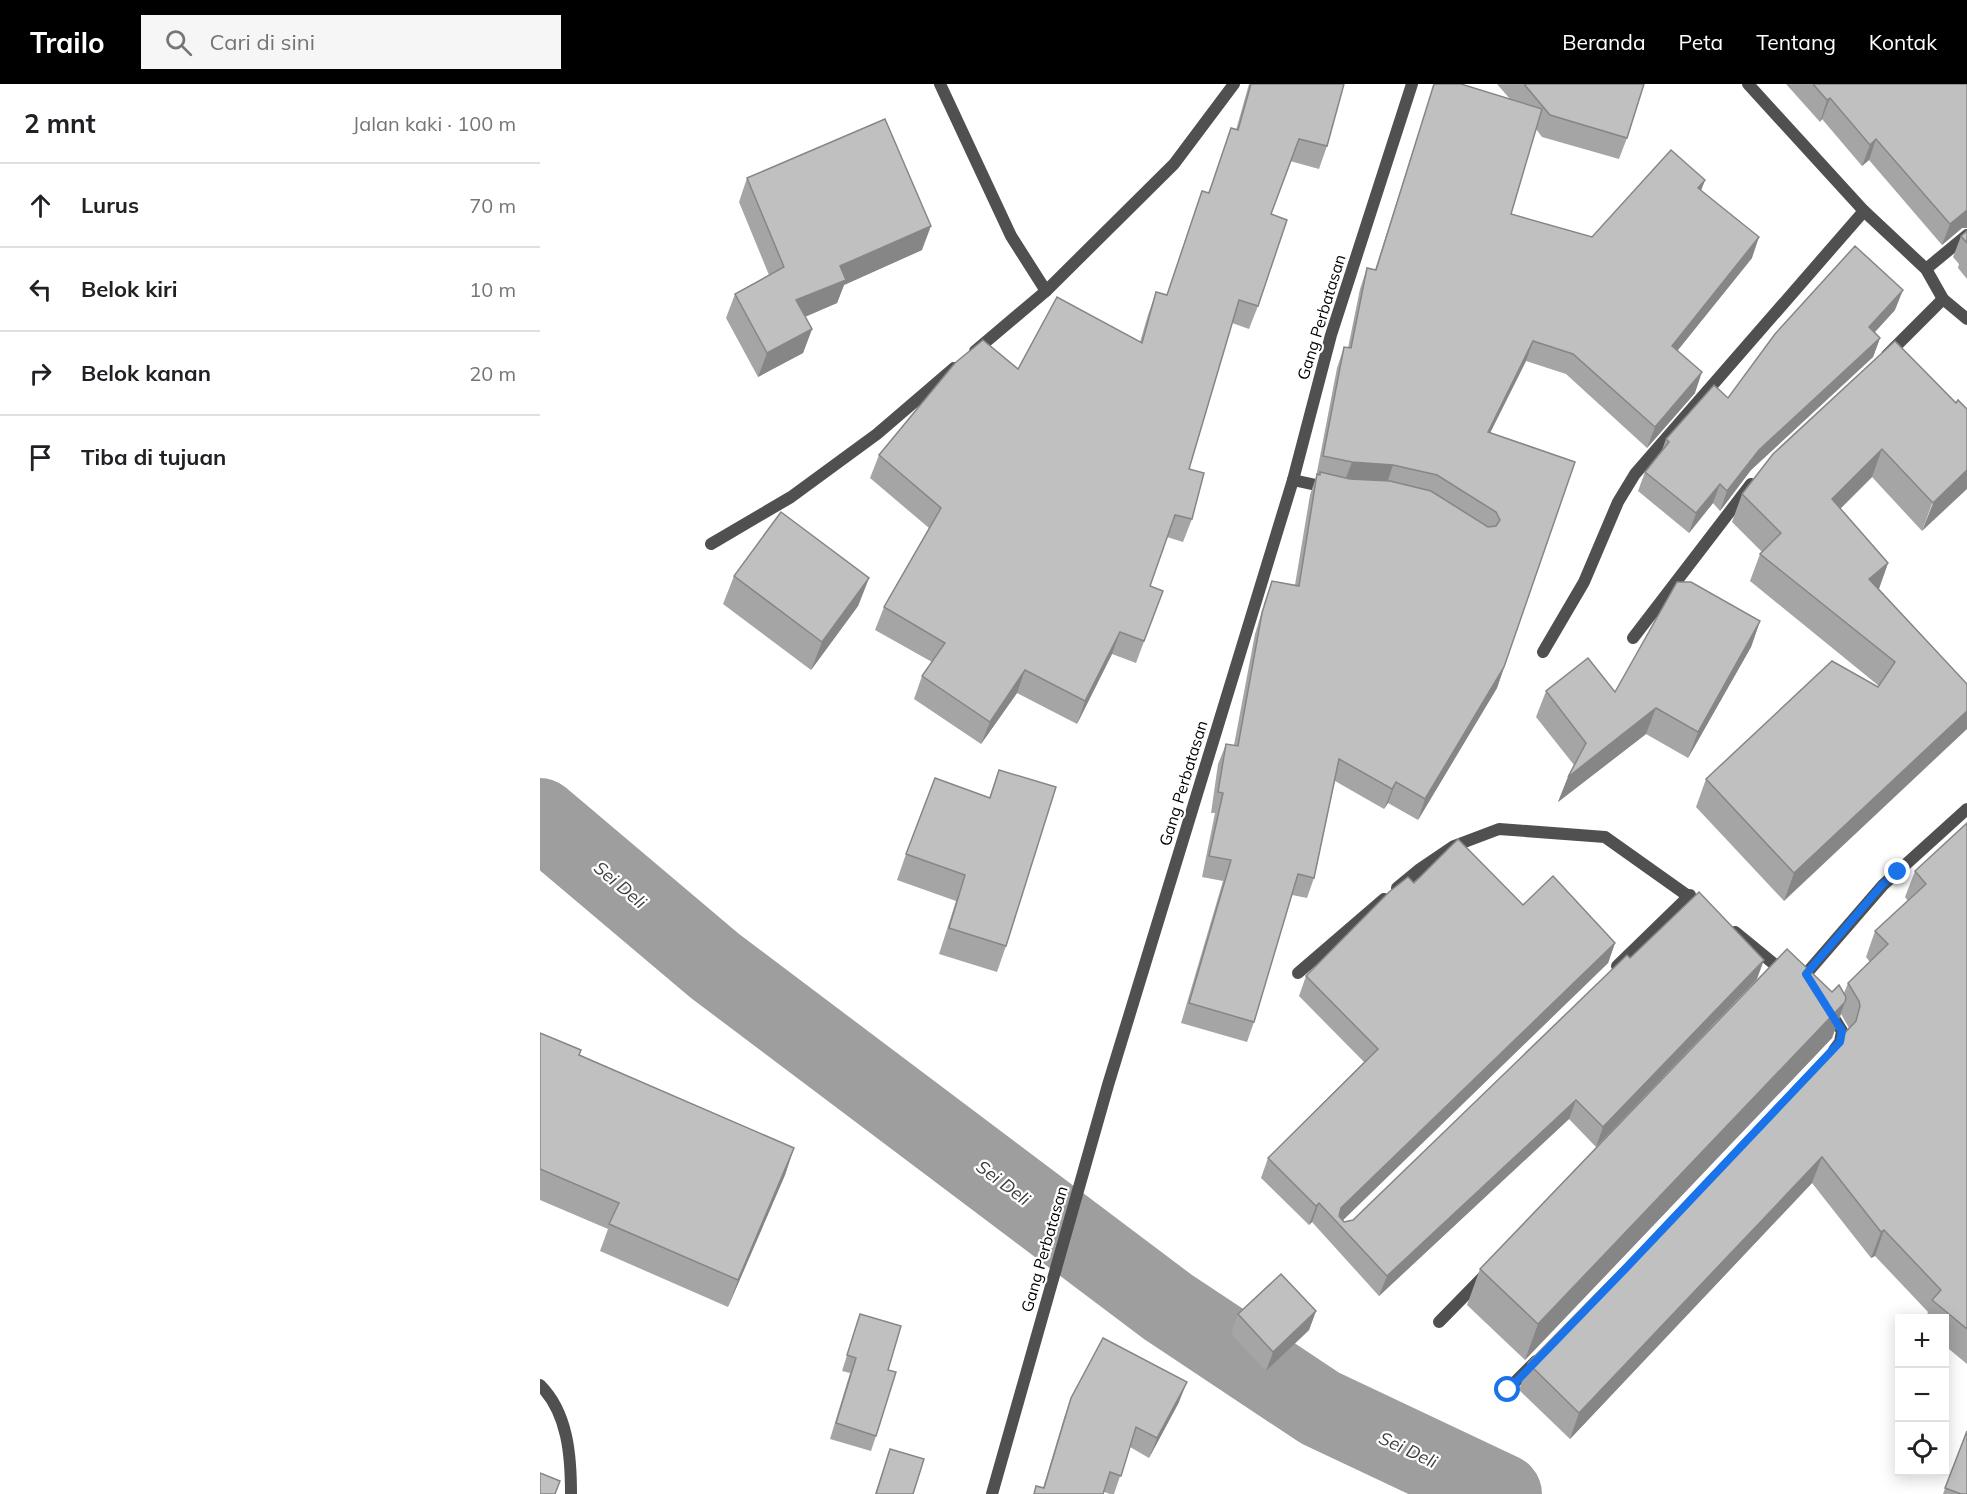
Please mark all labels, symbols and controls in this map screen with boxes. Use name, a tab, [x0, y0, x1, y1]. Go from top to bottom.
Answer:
search box	[141, 15, 561, 69]
text: Trailo	[30, 25, 105, 60]
icon: search	[162, 26, 195, 59]
text: Cari di sini	[210, 28, 315, 56]
text: Beranda	[1562, 29, 1646, 55]
text: Peta	[1679, 29, 1723, 55]
text: Tentang	[1756, 29, 1836, 55]
text: Kontak	[1869, 29, 1937, 55]
text: 2 mnt	[24, 107, 96, 140]
text: Jalan kaki · 100 m	[353, 111, 516, 136]
icon: ahead	[24, 189, 57, 222]
text: Lurus	[81, 191, 139, 219]
text: 70 m	[469, 193, 516, 218]
street label: Gang Perbatasan	[1292, 252, 1350, 382]
icon: left	[24, 273, 57, 306]
text: Belok kiri	[81, 275, 177, 303]
text: 10 m	[469, 277, 516, 302]
icon: right	[24, 357, 57, 390]
text: Belok kanan	[81, 359, 211, 387]
text: 20 m	[469, 361, 516, 386]
icon: arrive	[24, 441, 57, 474]
text: Tiba di tujuan	[81, 443, 226, 471]
street label: Gang Perbatasan	[1154, 718, 1212, 848]
water label: Sei Deli	[589, 856, 652, 914]
route end	[1884, 858, 1910, 884]
water label: Sei Deli	[972, 1155, 1035, 1211]
street label: Gang Perbatasan	[1016, 1184, 1072, 1314]
map controls	[1895, 1314, 1949, 1476]
button: +	[1895, 1314, 1949, 1368]
button: −	[1895, 1368, 1949, 1422]
route start	[1494, 1376, 1520, 1402]
button: locate	[1895, 1422, 1949, 1476]
water label: Sei Deli	[1375, 1426, 1442, 1473]

